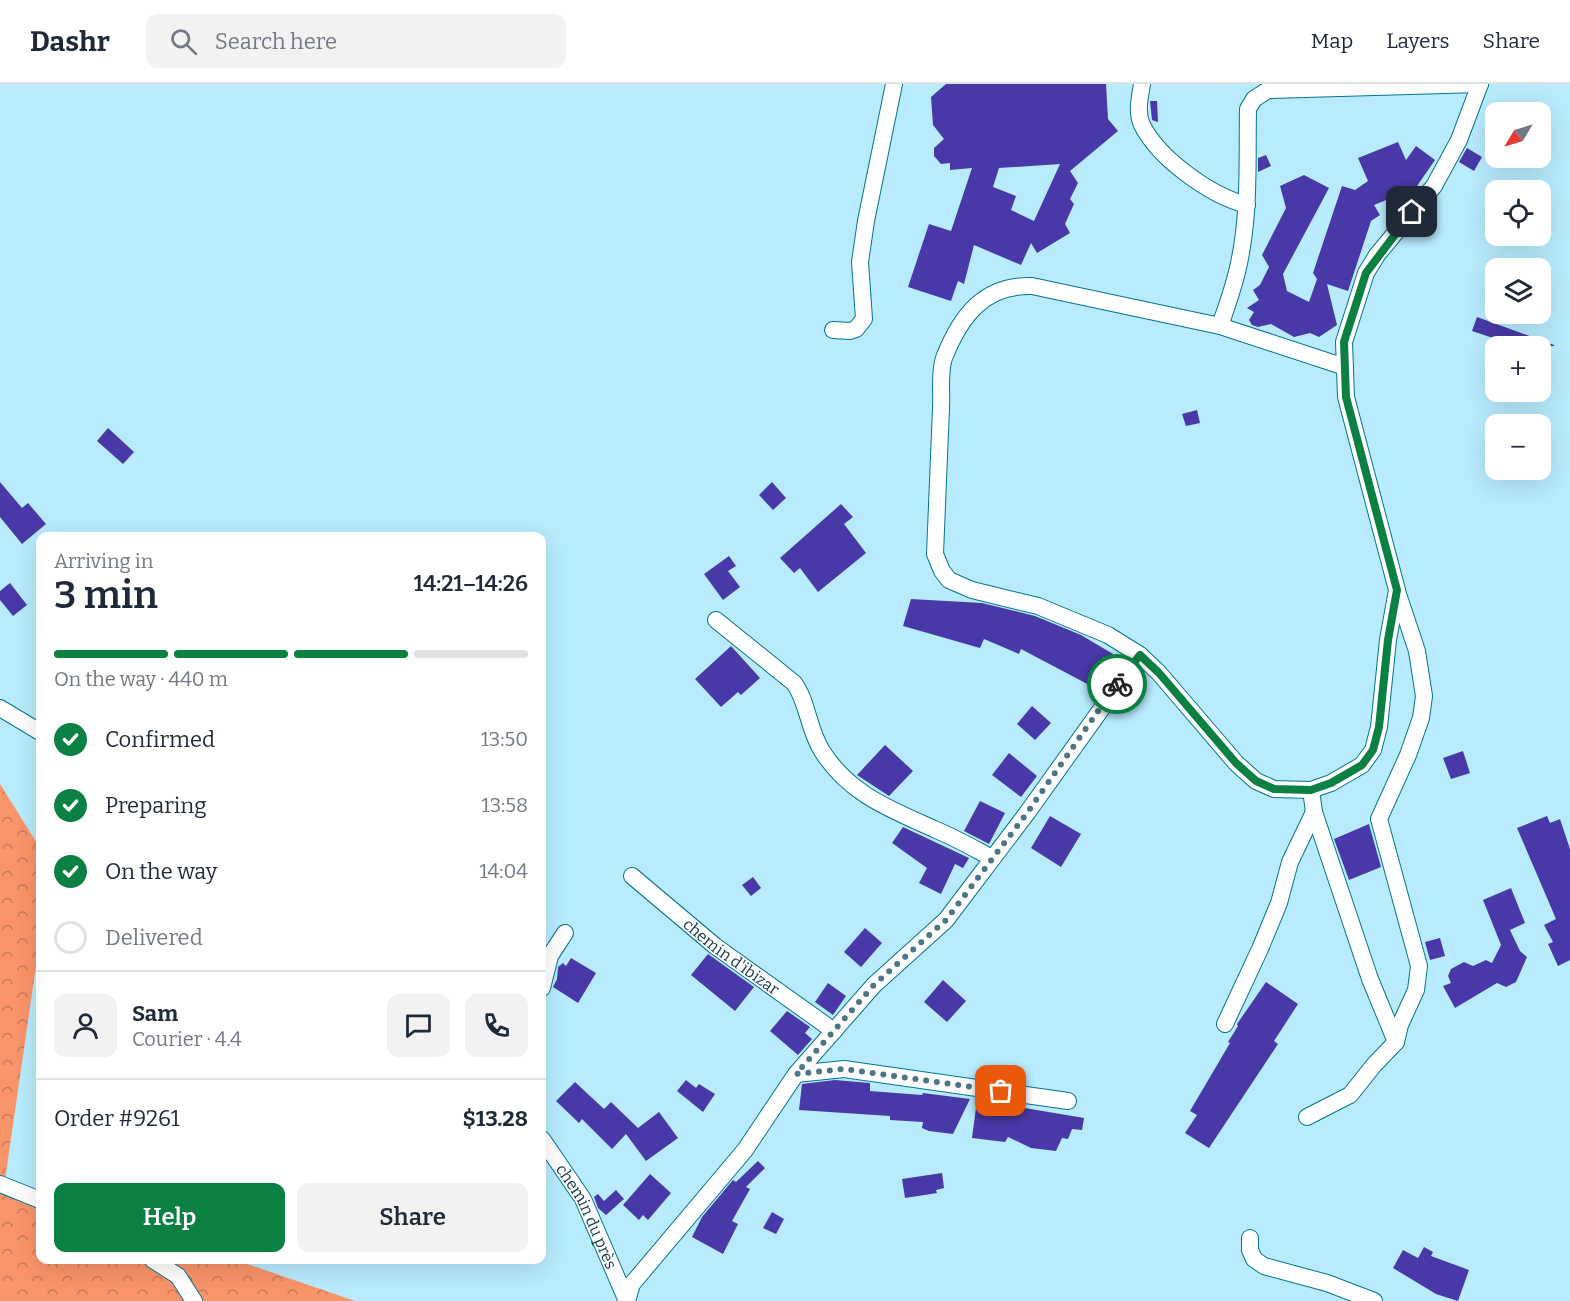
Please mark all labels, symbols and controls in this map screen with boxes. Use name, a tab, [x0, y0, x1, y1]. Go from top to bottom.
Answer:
search box	[146, 14, 566, 68]
text: Dashr	[30, 25, 110, 58]
icon: search	[167, 25, 200, 58]
text: Search here	[215, 28, 337, 55]
text: Map	[1311, 28, 1353, 54]
text: Layers	[1386, 28, 1450, 54]
text: Share	[1483, 28, 1540, 54]
north arrow	[1485, 102, 1551, 168]
map controls	[1485, 102, 1551, 480]
button: locate	[1485, 180, 1551, 246]
pin	[1386, 186, 1437, 237]
icon: home	[1395, 195, 1428, 228]
button: layers	[1485, 258, 1551, 324]
button: +	[1485, 336, 1551, 402]
button: −	[1485, 414, 1551, 480]
text: Arriving in	[54, 549, 153, 573]
text: 14:21–14:26	[414, 570, 528, 597]
text: 3 min	[54, 572, 158, 618]
courier	[1087, 654, 1147, 714]
text: On the way · 440 m	[54, 667, 228, 691]
icon: bike	[1101, 668, 1134, 701]
icon: check	[54, 723, 87, 756]
text: Confirmed	[105, 726, 215, 753]
text: 13:50	[481, 727, 528, 751]
icon: check	[54, 789, 87, 822]
text: Preparing	[105, 792, 207, 819]
text: 13:58	[482, 793, 528, 817]
icon: check	[54, 855, 87, 888]
text: On the way	[105, 858, 217, 885]
text: 14:04	[479, 859, 528, 883]
street label: chemin d'ibizar	[680, 914, 783, 999]
text: Delivered	[105, 924, 203, 951]
button: person	[54, 994, 117, 1057]
button: chat	[387, 994, 450, 1057]
button: phone	[465, 994, 528, 1057]
text: Sam	[132, 1000, 178, 1027]
text: Courier · 4.4	[132, 1027, 242, 1051]
pin	[975, 1065, 1026, 1116]
icon: bag	[984, 1074, 1017, 1107]
text: Order #9261	[54, 1105, 180, 1132]
text: $13.28	[463, 1105, 528, 1132]
street label: chemin du près	[552, 1160, 621, 1272]
button: Help	[54, 1183, 285, 1252]
button: Share	[297, 1183, 528, 1252]

